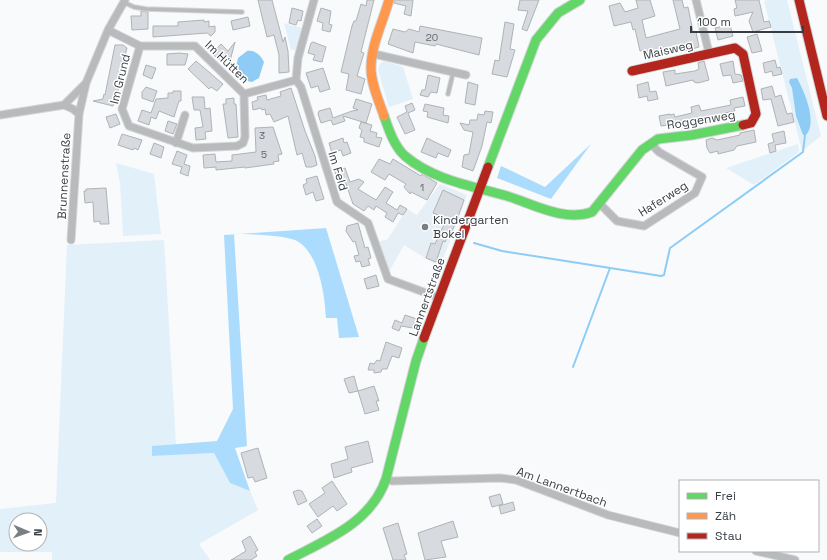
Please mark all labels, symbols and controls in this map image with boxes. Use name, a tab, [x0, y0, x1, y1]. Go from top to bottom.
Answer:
scale bar	[691, 8, 803, 34]
text: 100 m	[697, 14, 731, 30]
house number: 20	[426, 31, 438, 44]
street label: Maisweg	[641, 36, 695, 64]
street label: Im Hütten	[202, 37, 252, 87]
street label: Im Grund	[106, 52, 134, 106]
street label: Roggenweg	[666, 107, 736, 133]
house number: 3	[259, 129, 265, 142]
street label: Brunnenstraße	[54, 132, 74, 220]
house number: 5	[261, 148, 267, 161]
street label: Im Feld	[324, 149, 352, 193]
street label: Haferweg	[635, 178, 691, 220]
house number: 1	[420, 181, 424, 194]
place label: Kindergarten Bokel	[433, 212, 509, 242]
marker: Kindergarten Bokel	[420, 222, 430, 232]
street label: Lannertstraße	[405, 255, 449, 339]
street label: Am Lannertbach	[514, 463, 610, 511]
legend	[679, 480, 819, 552]
text: Frei	[715, 488, 736, 504]
text: Zäh	[715, 508, 736, 524]
north arrow	[8, 512, 48, 552]
text: N	[31, 528, 45, 536]
text: Stau	[715, 528, 742, 544]

